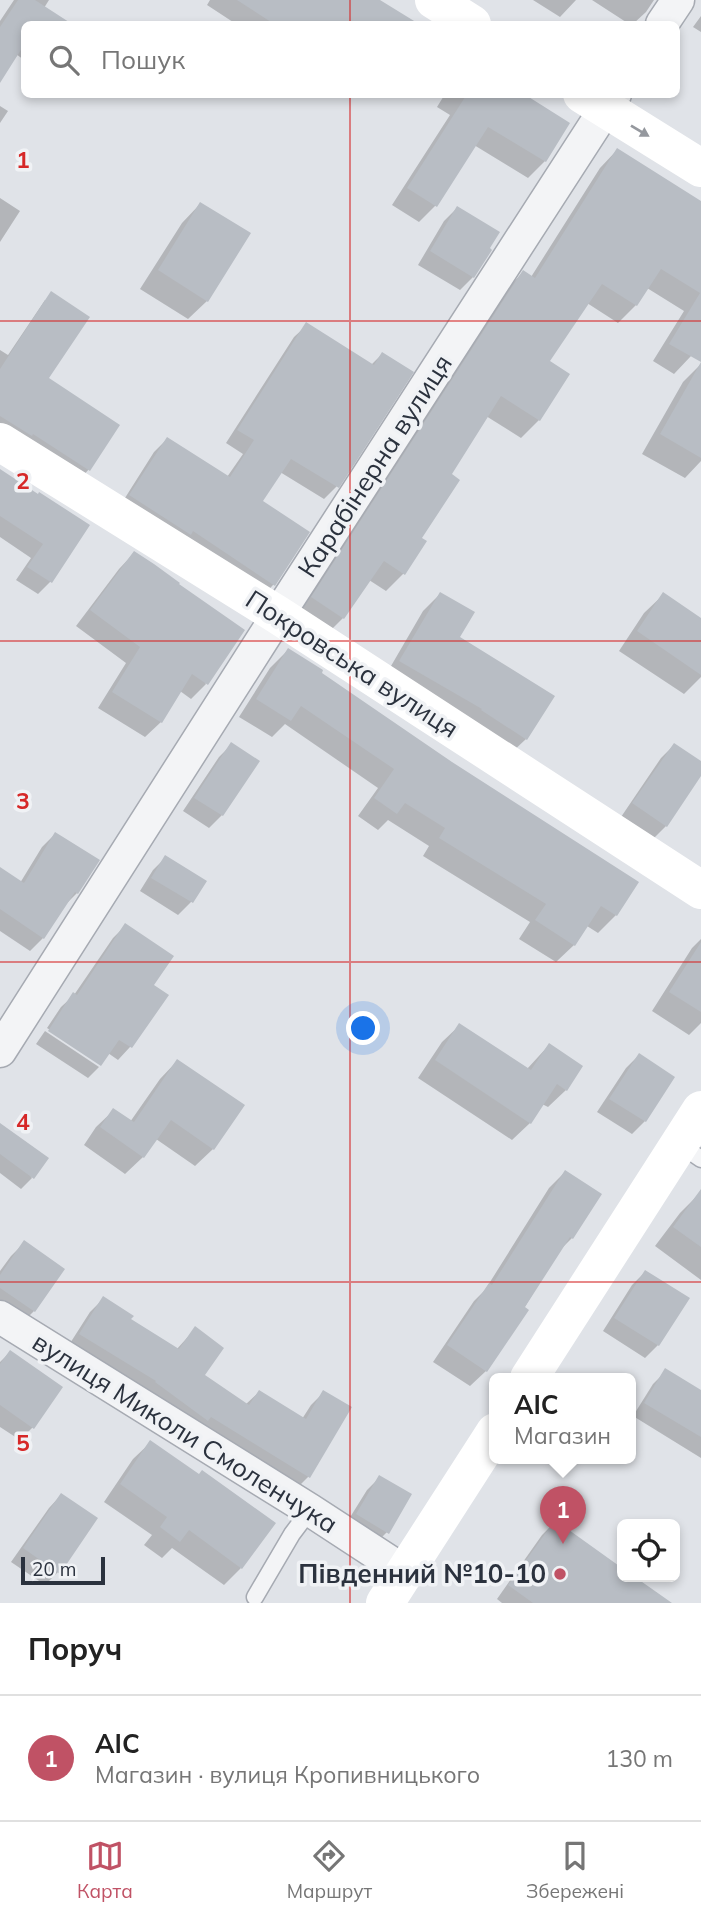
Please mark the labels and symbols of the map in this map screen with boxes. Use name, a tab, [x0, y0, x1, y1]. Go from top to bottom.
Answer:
one-way arrow	[630, 124, 649, 137]
text: 1	[16, 145, 30, 174]
street label: Карабінерна вулиця	[290, 348, 459, 583]
text: 2	[16, 466, 30, 495]
street label: Покровська вулиця	[240, 582, 465, 745]
text: 3	[16, 786, 30, 815]
your location	[346, 1011, 380, 1045]
text: 4	[16, 1107, 30, 1136]
street label: вулиця Миколи Смоленчука	[27, 1325, 344, 1540]
text: 5	[16, 1428, 30, 1457]
pin: 1	[540, 1486, 586, 1544]
scale bar	[21, 1554, 105, 1586]
place label: Південний №10-10	[298, 1557, 546, 1590]
marker: Південний №10-10	[552, 1566, 568, 1582]

